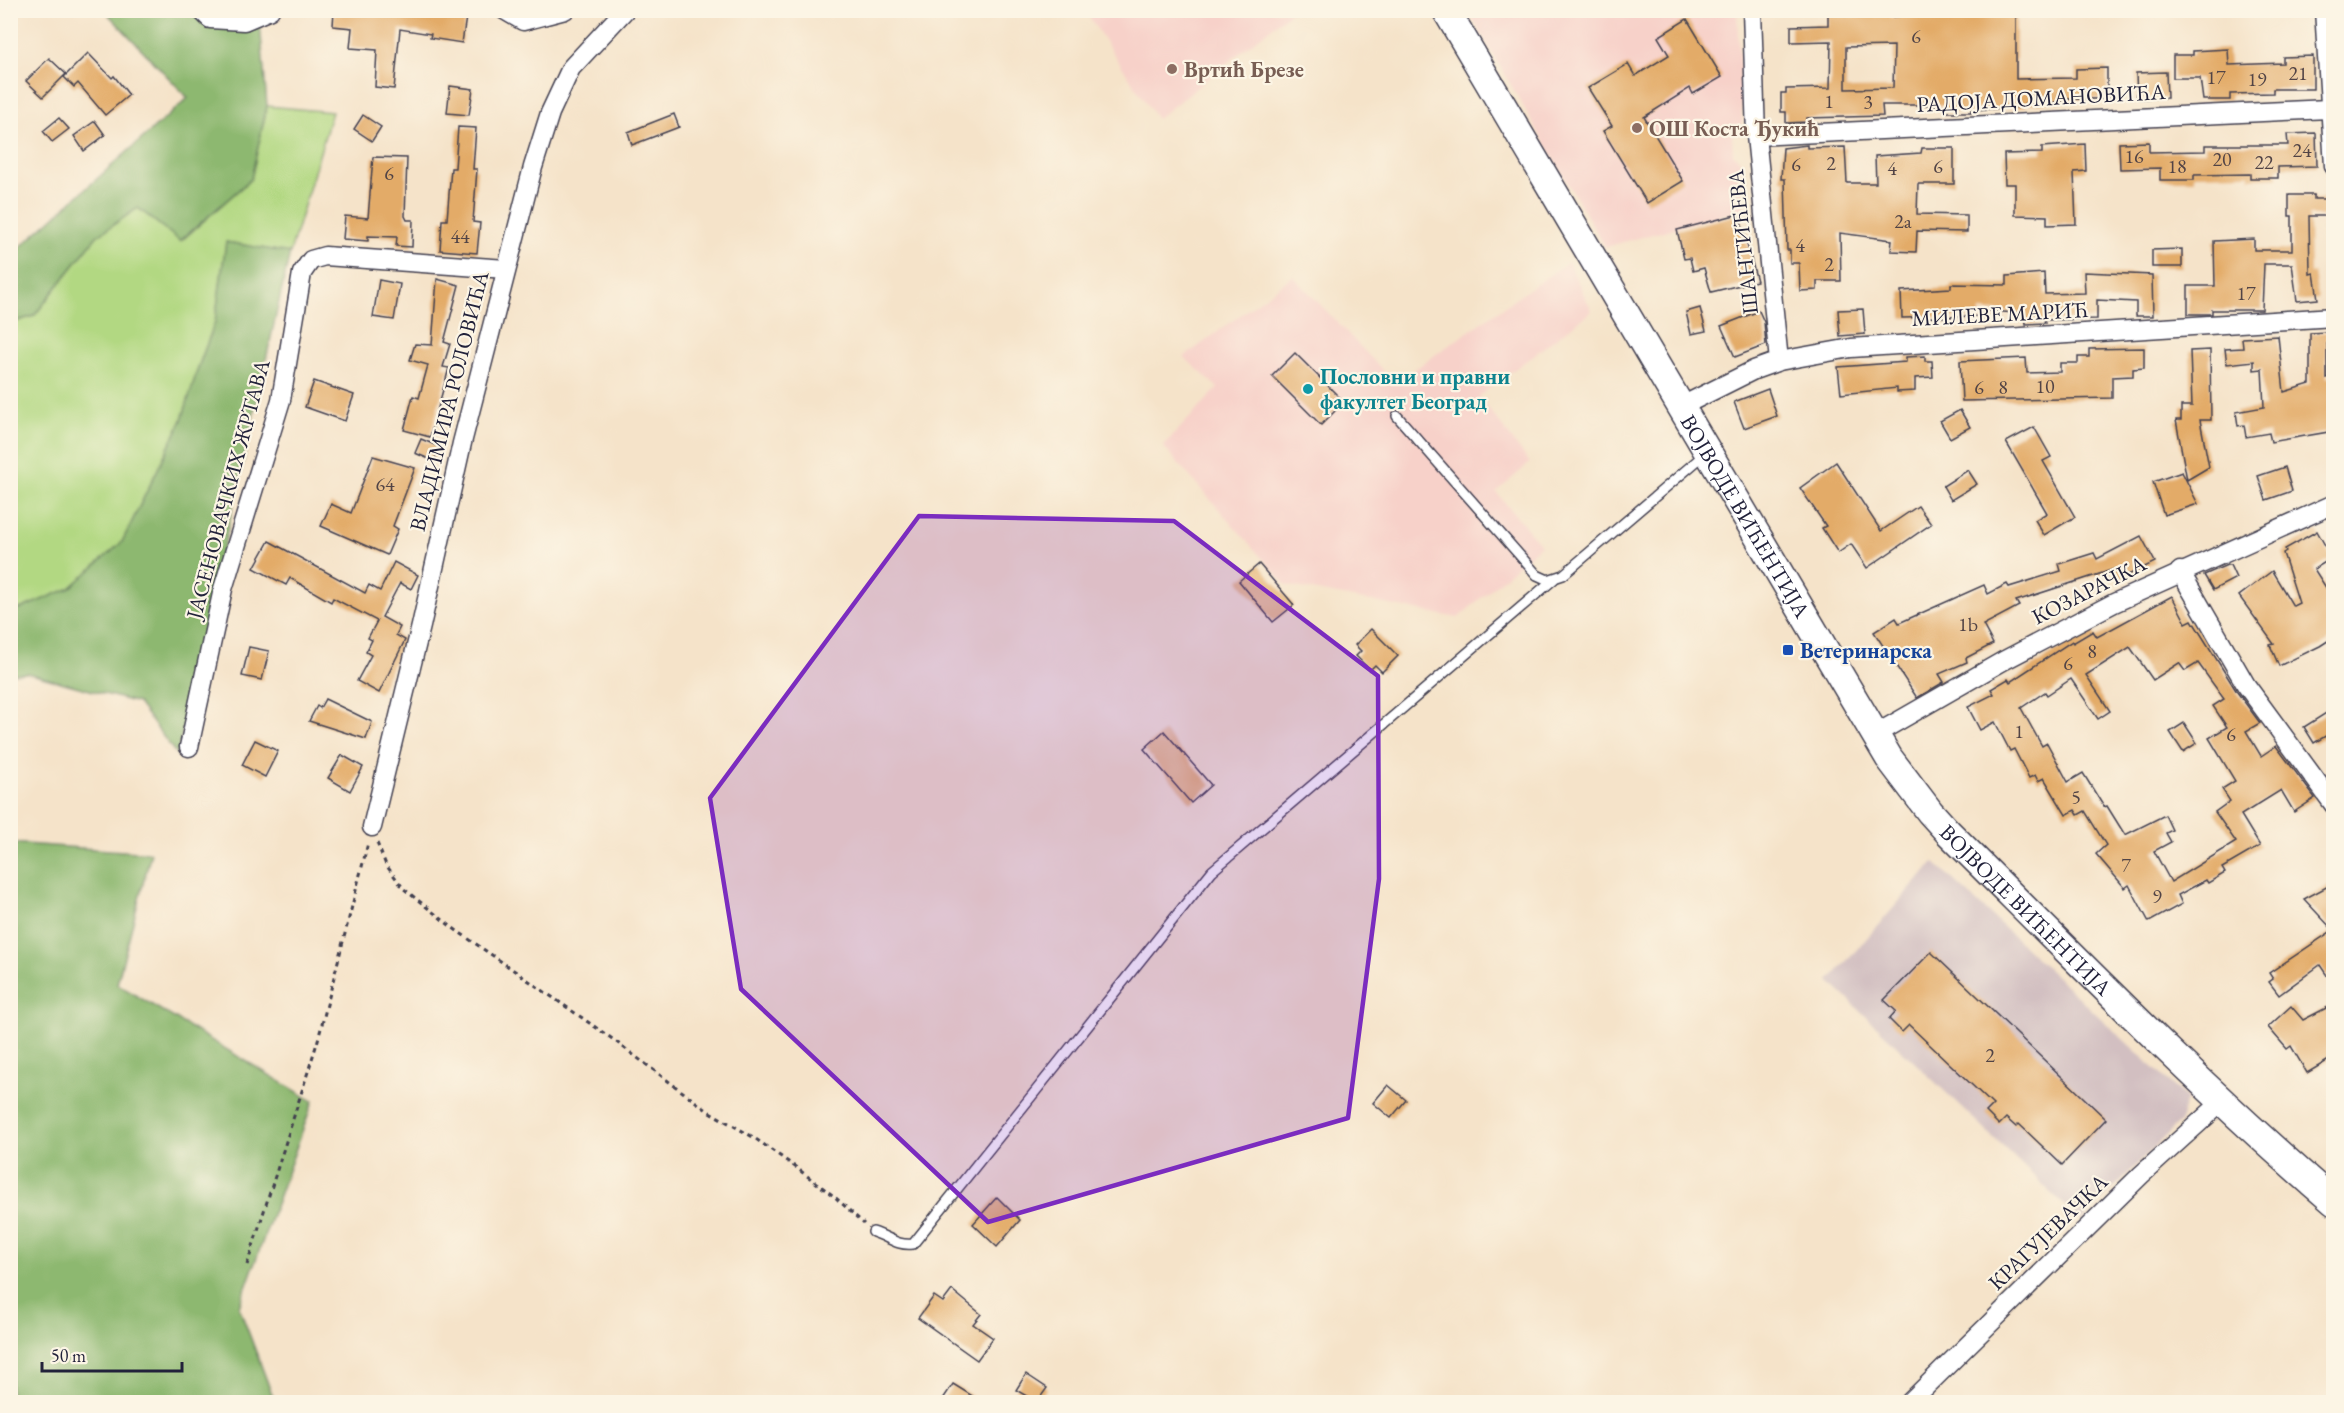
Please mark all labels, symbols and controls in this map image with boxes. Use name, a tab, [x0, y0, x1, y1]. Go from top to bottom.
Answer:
house number: 6	[1911, 23, 1921, 49]
place label: Вртић Брезе	[1184, 55, 1304, 84]
house number: 21	[2288, 60, 2308, 86]
marker: Вртић Брезе	[1165, 62, 1179, 76]
house number: 17	[2206, 64, 2226, 90]
house number: 19	[2247, 66, 2267, 92]
street label: РАДОЈА ДОМАНОВИЋА	[1916, 77, 2167, 119]
house number: 1	[1824, 88, 1834, 114]
house number: 3	[1863, 89, 1873, 115]
place label: ОШ Коста Ђукић	[1649, 114, 1819, 143]
marker: ОШ Коста Ђукић	[1630, 121, 1644, 135]
house number: 24	[2292, 137, 2312, 163]
house number: 16	[2124, 143, 2144, 169]
house number: 20	[2212, 146, 2232, 172]
house number: 22	[2254, 149, 2274, 175]
house number: 2	[1826, 150, 1836, 176]
house number: 6	[1791, 151, 1801, 177]
house number: 6	[1933, 153, 1943, 179]
house number: 18	[2167, 153, 2187, 179]
house number: 4	[1887, 155, 1897, 181]
house number: 6	[384, 160, 394, 186]
street label: ШАНТИЋЕВА	[1721, 167, 1765, 316]
house number: 2a	[1894, 208, 1912, 234]
house number: 44	[450, 223, 470, 249]
house number: 4	[1795, 232, 1805, 258]
house number: 2	[1824, 251, 1834, 277]
street label: ВЛАДИМИРА РОЛОВИЋА	[403, 267, 496, 534]
house number: 17	[2236, 280, 2256, 306]
street label: МИЛЕВЕ МАРИЋ	[1911, 295, 2089, 333]
street label: ЈАСЕНОВАЧКИХ ЖРТАВА	[179, 355, 277, 624]
place label: Пословни и правни факултет Београд	[1320, 362, 1510, 416]
house number: 10	[2035, 373, 2055, 399]
house number: 6	[1974, 374, 1984, 400]
house number: 8	[1998, 374, 2008, 400]
marker: Пословни и правни факултет Београд	[1301, 382, 1315, 396]
street label: ВОЈВОДЕ ВИЋЕНТИЈА	[1674, 409, 1817, 624]
house number: 64	[375, 471, 395, 497]
street label: КОЗАРАЧКА	[2027, 548, 2152, 631]
house number: 1b	[1958, 611, 1978, 637]
place label: Ветеринарска	[1800, 636, 1932, 665]
house number: 8	[2087, 638, 2097, 664]
marker: Ветеринарска	[1781, 643, 1795, 657]
house number: 6	[2063, 650, 2073, 676]
house number: 1	[2014, 718, 2024, 744]
house number: 6	[2226, 721, 2236, 747]
house number: 5	[2071, 784, 2081, 810]
street label: ВОЈВОДЕ ВИЋЕНТИЈА	[1934, 818, 2119, 1002]
house number: 7	[2121, 852, 2131, 878]
house number: 9	[2152, 883, 2162, 909]
house number: 2	[1985, 1042, 1995, 1068]
street label: КРАГУЈЕВАЧКА	[1982, 1167, 2115, 1297]
scale bar	[42, 1335, 182, 1373]
text: 50 m	[51, 1344, 86, 1367]

